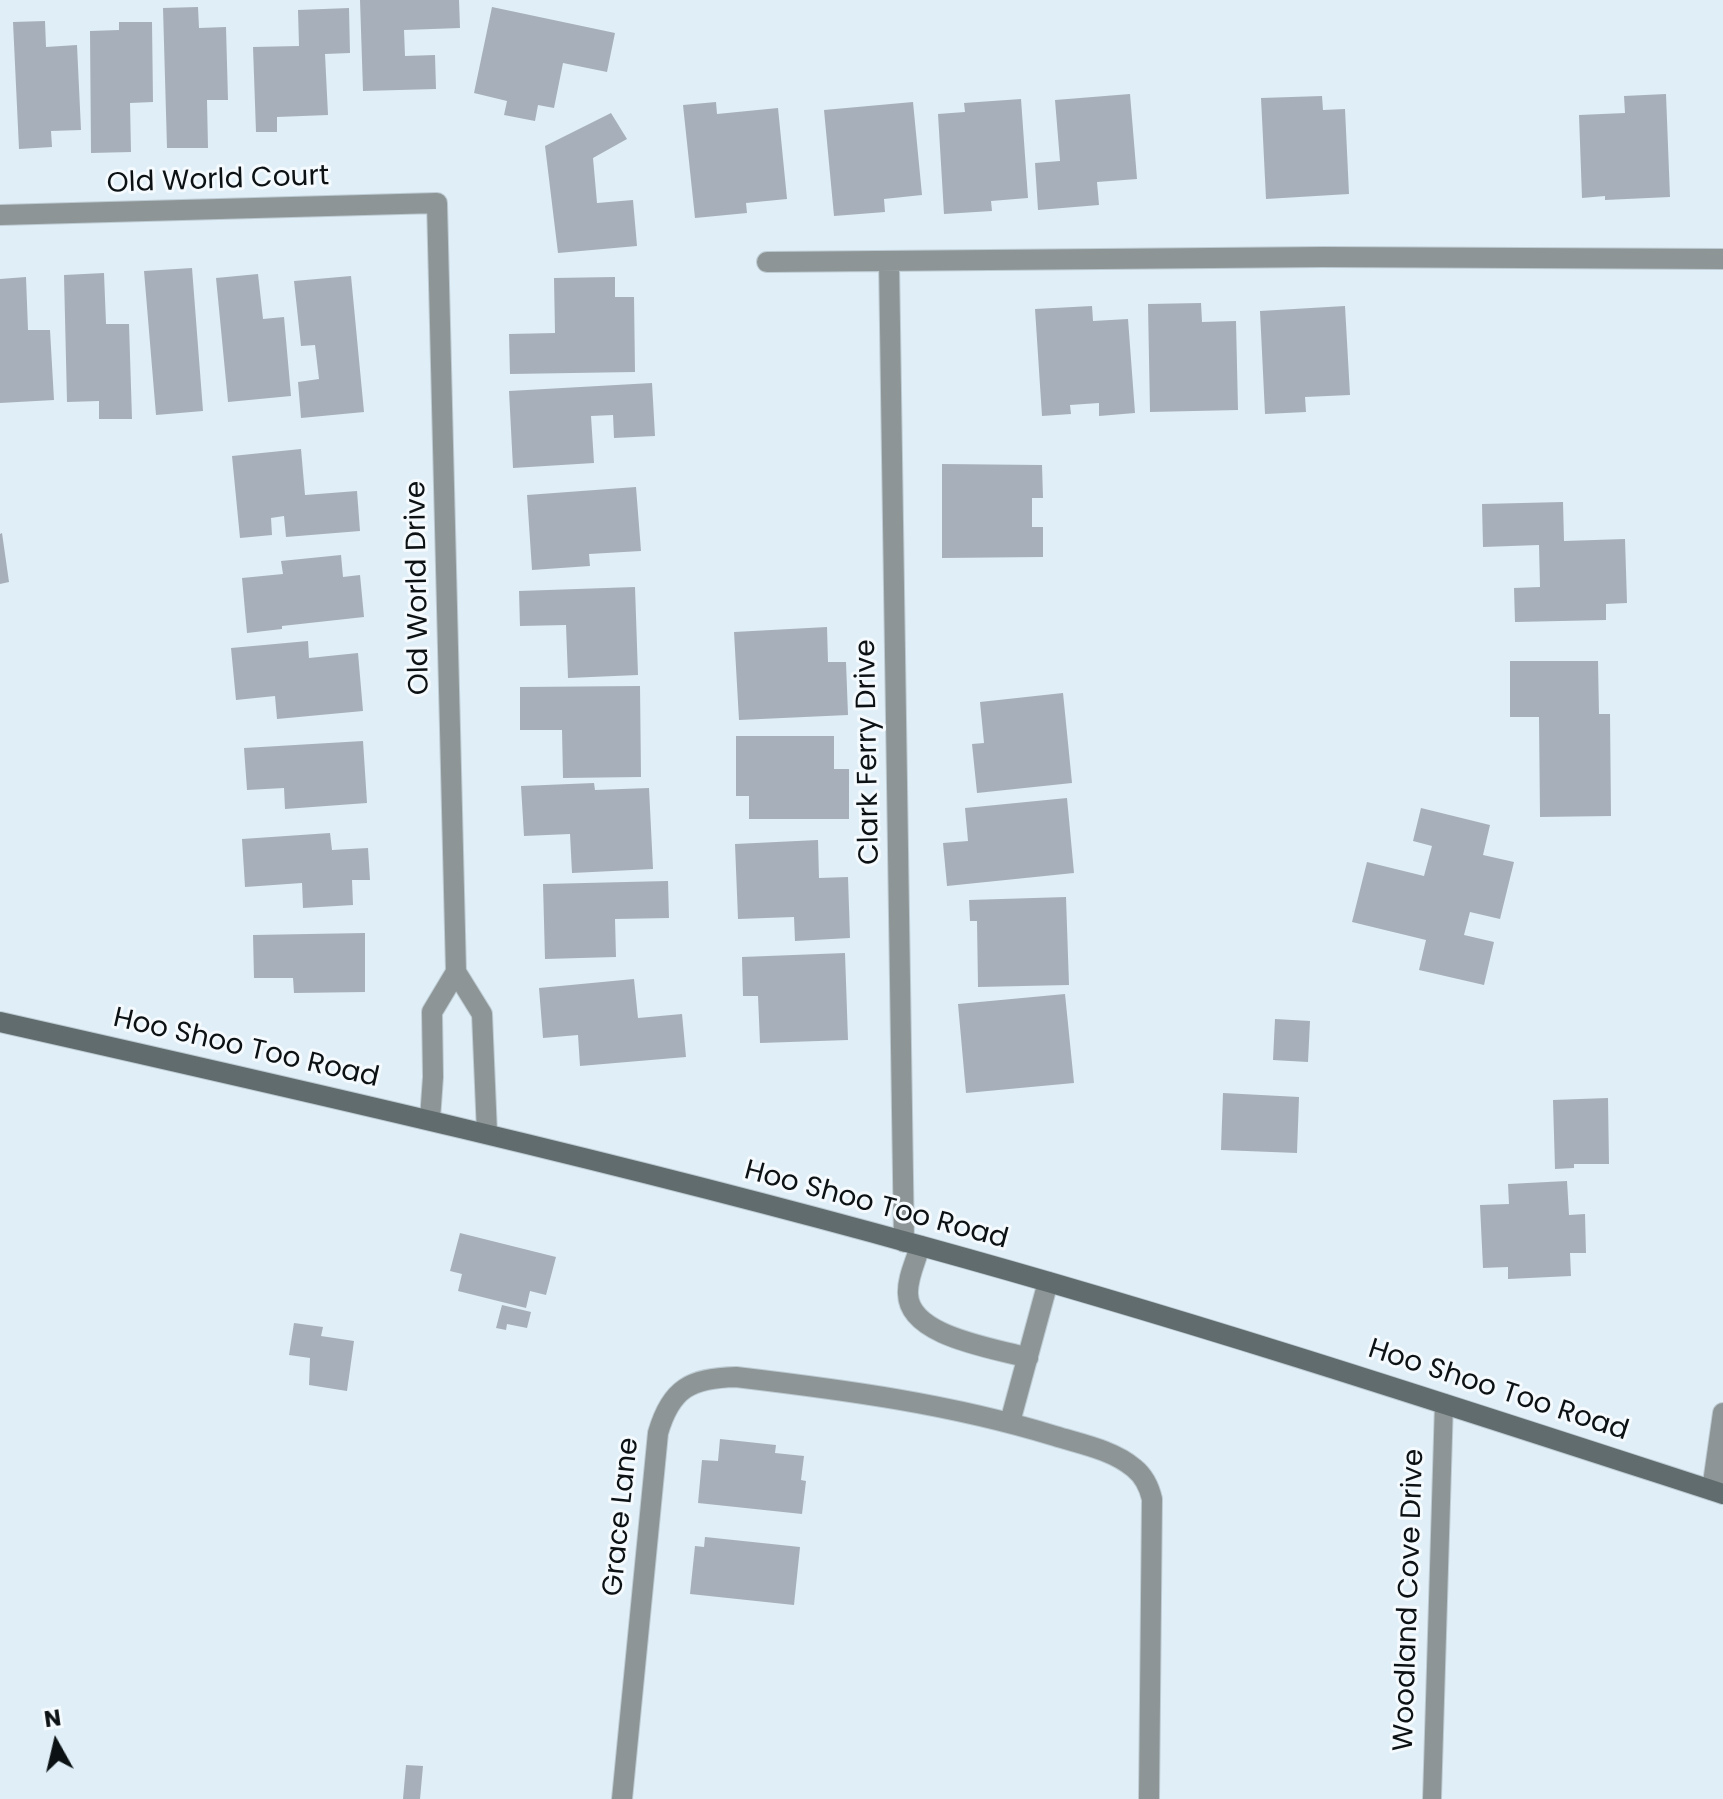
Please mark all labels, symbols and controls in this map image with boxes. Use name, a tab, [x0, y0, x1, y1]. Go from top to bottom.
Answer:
street label: Old World Court	[106, 160, 330, 202]
street label: Old World Drive	[400, 480, 438, 696]
street label: Clark Ferry Drive	[850, 639, 888, 865]
street label: Hoo Shoo Too Road	[110, 1002, 382, 1096]
street label: Hoo Shoo Too Road	[740, 1155, 1012, 1257]
street label: Hoo Shoo Too Road	[1364, 1333, 1632, 1449]
street label: Grace Lane	[597, 1436, 647, 1598]
street label: Woodland Cove Drive	[1388, 1448, 1432, 1752]
text: N	[42, 1702, 63, 1735]
north arrow	[16, 1703, 96, 1783]

